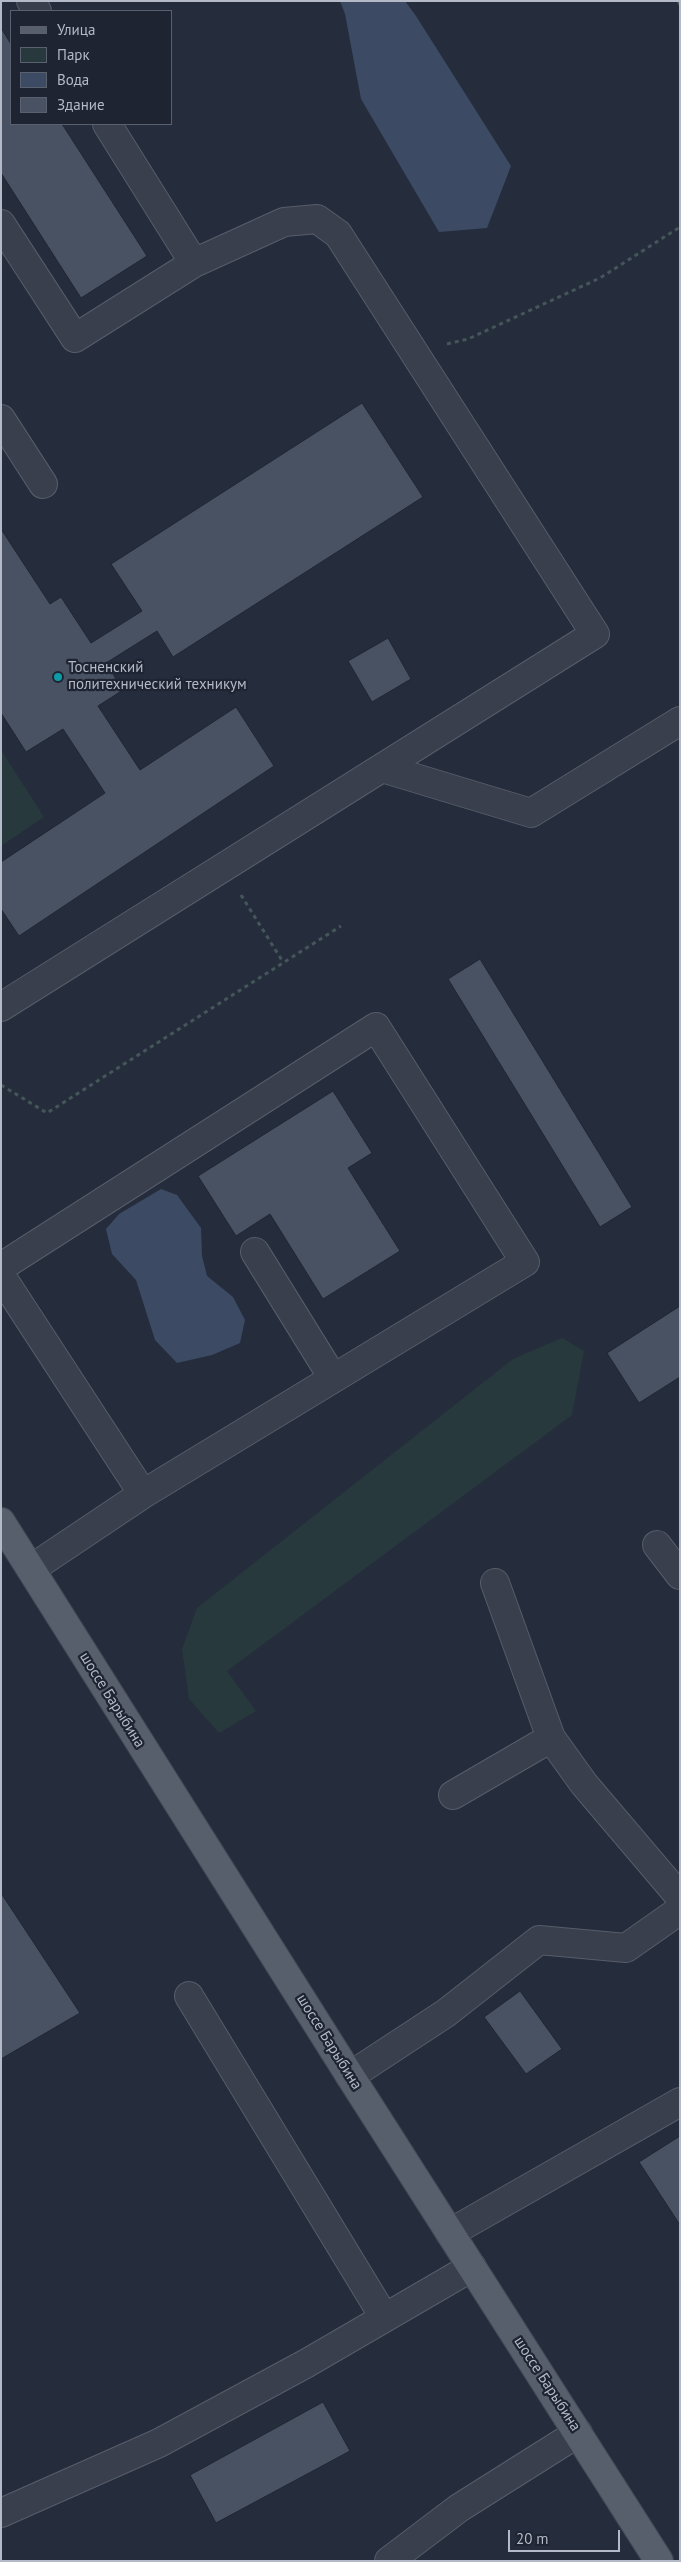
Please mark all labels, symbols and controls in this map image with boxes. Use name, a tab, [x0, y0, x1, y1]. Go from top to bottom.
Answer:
legend	[10, 10, 172, 125]
text: Улица	[57, 20, 95, 39]
text: Парк	[57, 45, 90, 64]
text: Вода	[57, 70, 89, 89]
text: Здание	[57, 95, 105, 114]
place label: Тосненский политехнический техникум	[68, 659, 247, 694]
marker: Тосненский политехнический техникум	[52, 671, 64, 683]
street label: шоссе Барыбина	[75, 1649, 149, 1751]
street label: шоссе Барыбина	[292, 1991, 366, 2093]
street label: шоссе Барыбина	[510, 2333, 584, 2435]
scale bar	[511, 2520, 624, 2552]
text: 20 m	[516, 2529, 549, 2548]

